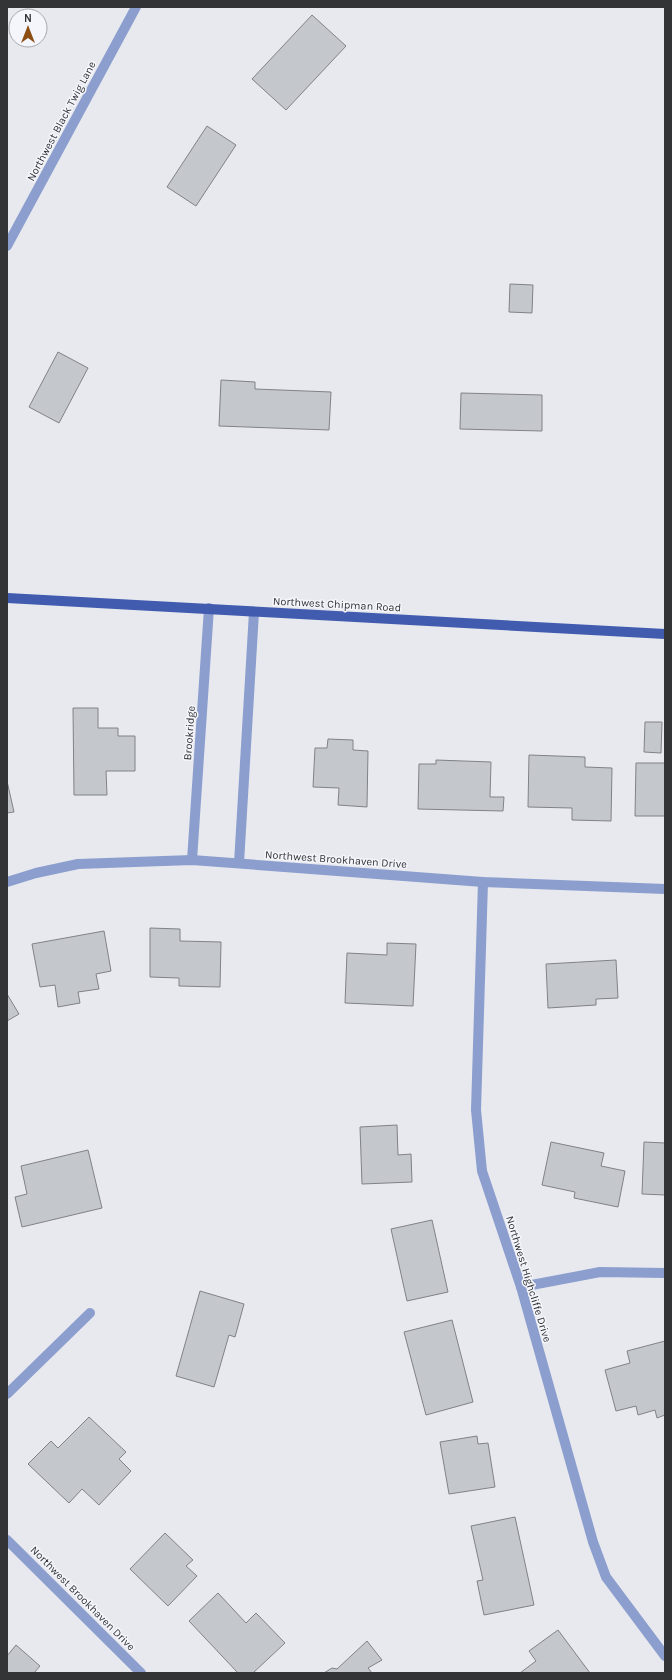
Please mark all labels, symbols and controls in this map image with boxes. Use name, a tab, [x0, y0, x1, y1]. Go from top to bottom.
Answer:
north arrow	[8, 8, 48, 48]
text: N	[24, 12, 32, 25]
street label: Northwest Black Twig Lane	[24, 59, 99, 183]
street label: Northwest Chipman Road	[272, 595, 401, 614]
street label: Brookridge	[181, 705, 198, 761]
street label: Northwest Brookhaven Drive	[265, 848, 408, 871]
street label: Northwest Highcliffe Drive	[503, 1214, 554, 1344]
street label: Northwest Brookhaven Drive	[28, 1543, 138, 1653]

